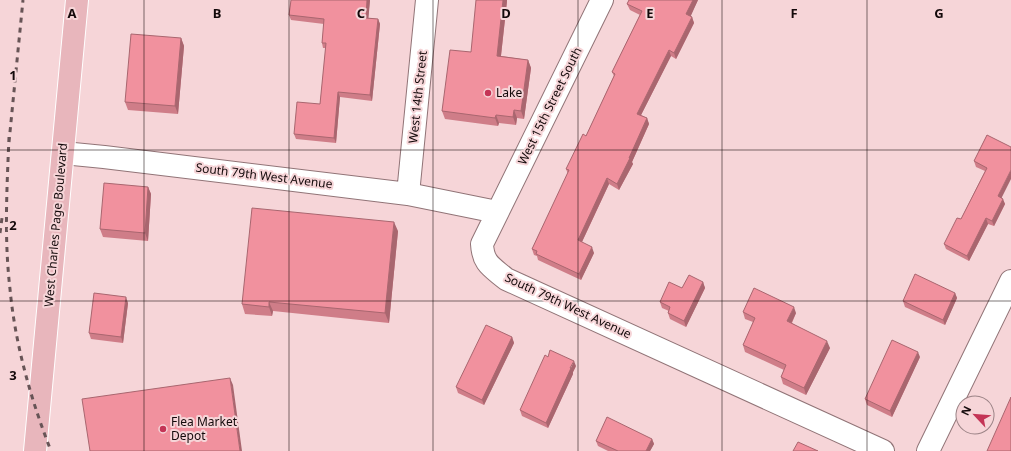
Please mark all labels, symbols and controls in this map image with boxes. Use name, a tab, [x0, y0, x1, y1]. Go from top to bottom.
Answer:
text: A	[68, 4, 77, 22]
text: B	[213, 4, 221, 22]
text: C	[357, 4, 365, 22]
text: D	[501, 4, 511, 22]
text: E	[646, 4, 654, 22]
text: F	[790, 4, 798, 22]
text: G	[934, 4, 944, 22]
street label: West 15th Street South	[514, 44, 585, 168]
street label: West 14th Street	[404, 49, 431, 144]
text: 1	[9, 66, 17, 84]
place label: Lake	[496, 84, 522, 101]
marker: Lake	[483, 88, 493, 98]
street label: West Charles Page Boulevard	[40, 142, 71, 308]
street label: South 79th West Avenue	[195, 159, 334, 192]
text: 2	[9, 216, 17, 234]
street label: South 79th West Avenue	[502, 269, 634, 342]
text: 3	[9, 366, 17, 384]
north arrow	[955, 395, 995, 435]
text: N	[957, 403, 974, 418]
place label: Flea Market Depot	[171, 413, 238, 444]
marker: Flea Market Depot	[158, 424, 168, 434]

